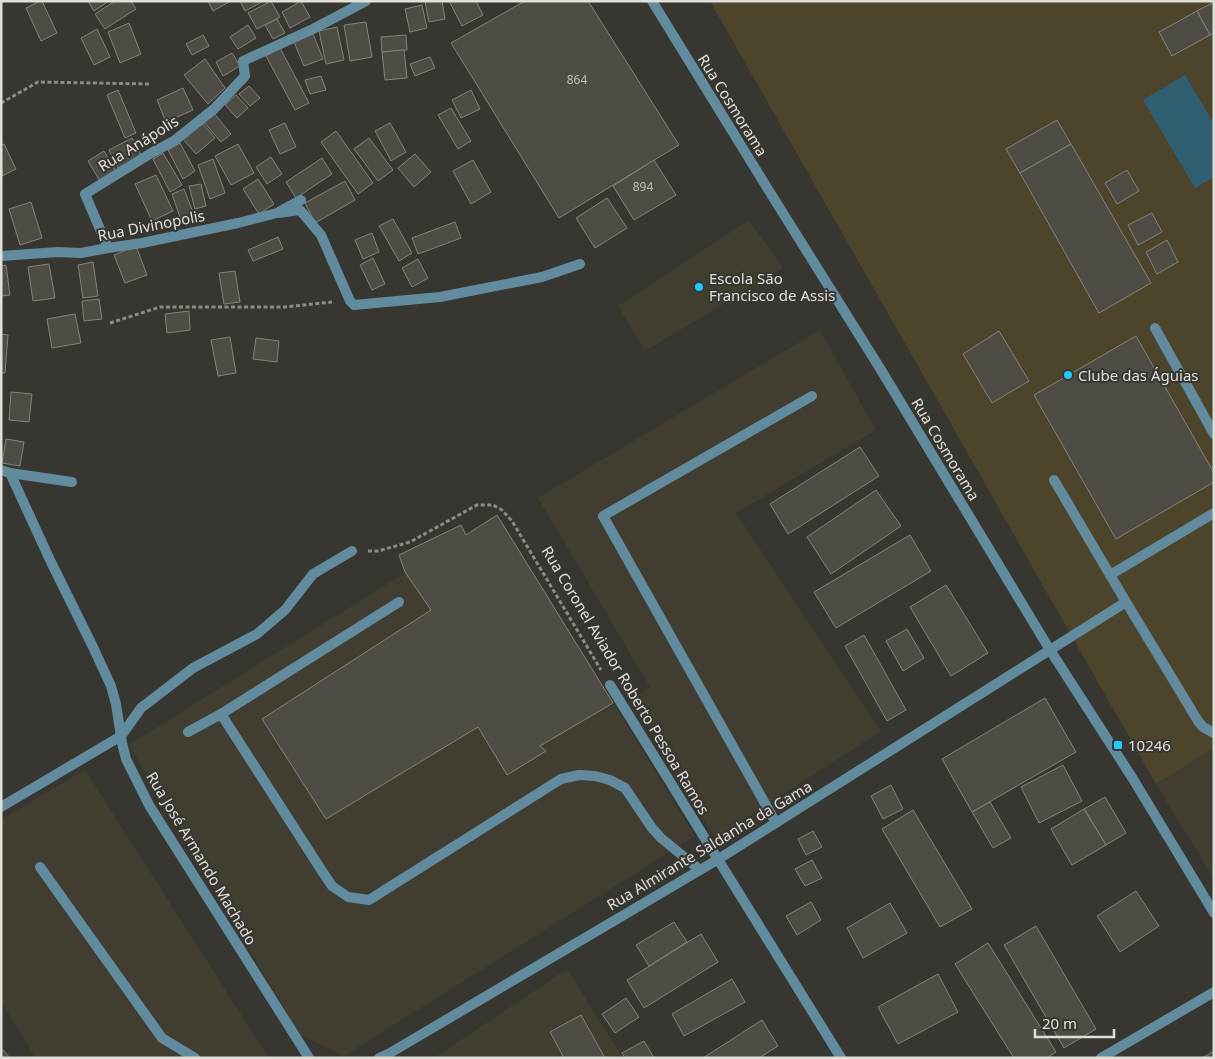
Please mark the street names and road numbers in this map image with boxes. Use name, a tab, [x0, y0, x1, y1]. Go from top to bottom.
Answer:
street label: Rua Cosmorama	[694, 50, 772, 160]
street label: Rua Anápolis	[94, 110, 182, 176]
street label: Rua Divinopolis	[96, 205, 206, 245]
street label: Rua Cosmorama	[907, 394, 985, 504]
street label: Rua Coronel Aviador Roberto Pessoa Ramos	[538, 542, 714, 818]
street label: Rua José Armando Machado	[142, 768, 262, 948]
street label: Rua Almirante Saldanha da Gama	[603, 776, 815, 914]

